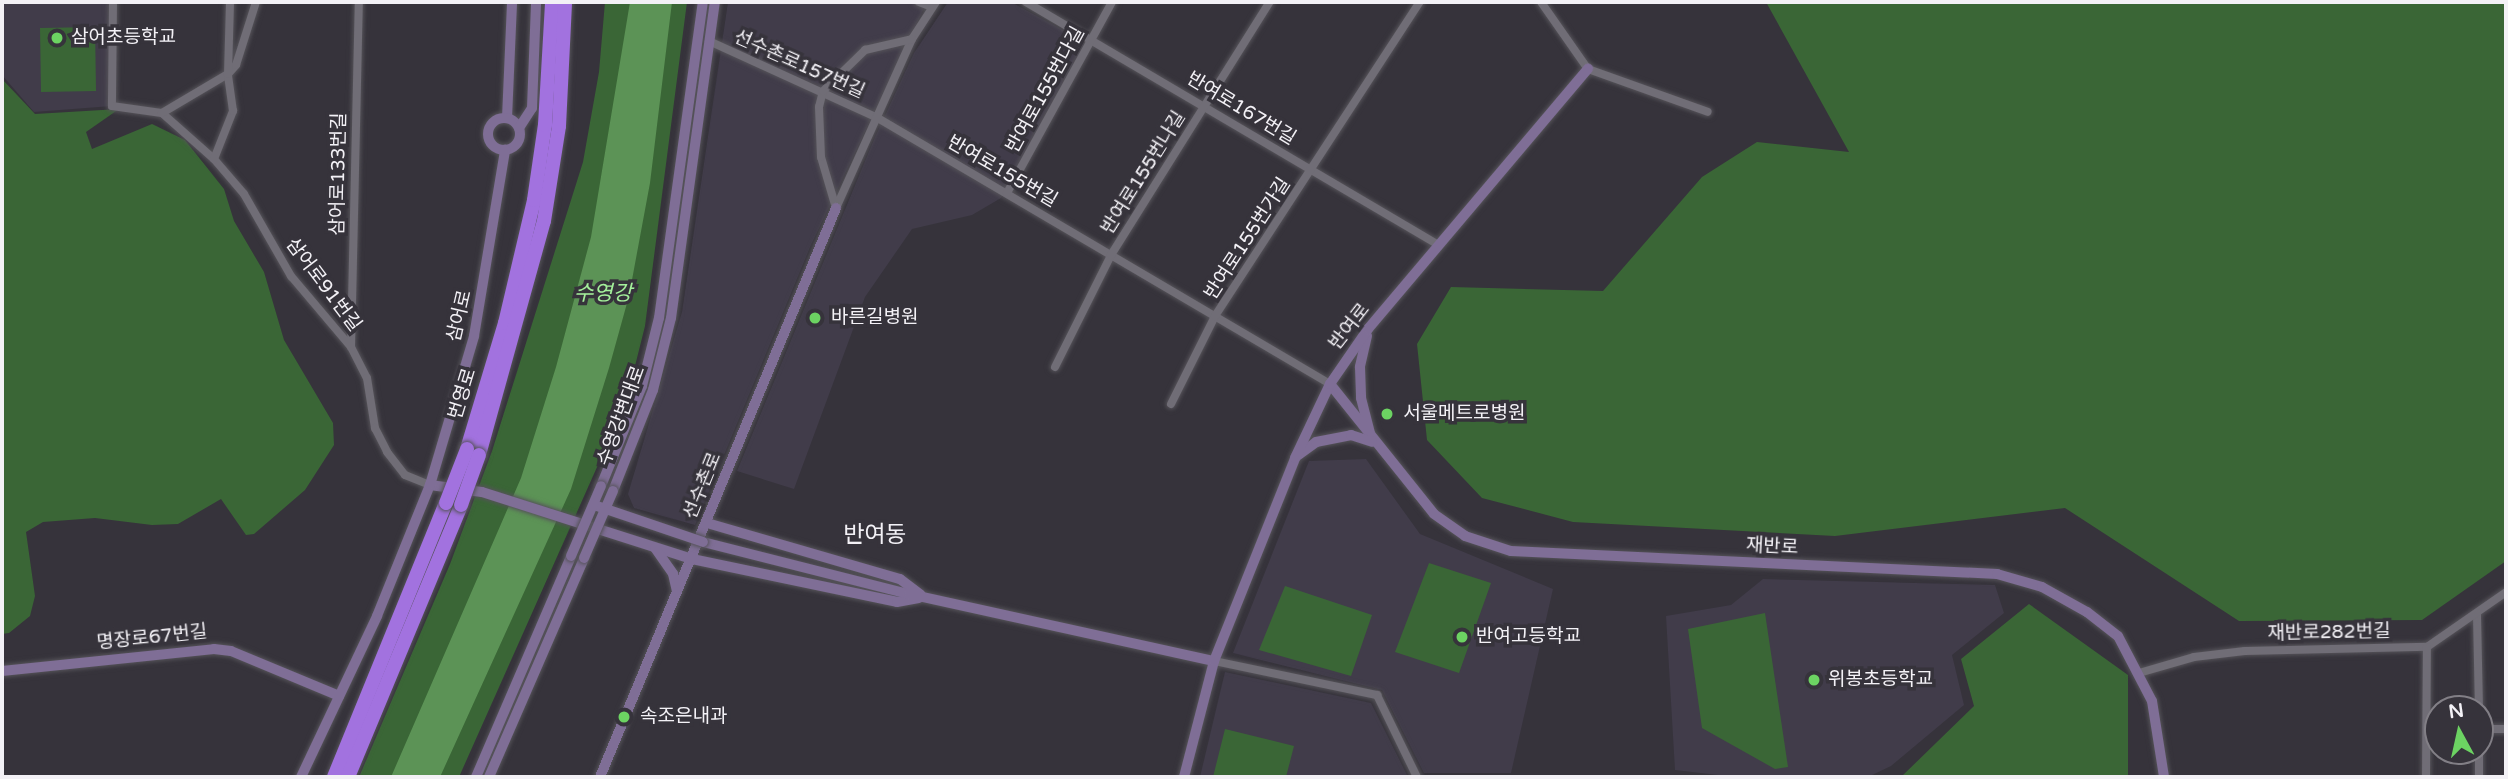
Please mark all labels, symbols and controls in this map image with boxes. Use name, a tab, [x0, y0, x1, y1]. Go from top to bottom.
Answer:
street label: 반여로155번다길	[1002, 23, 1090, 157]
street label: 선수촌로157번길	[730, 26, 868, 104]
place label: 삼어초등학교	[71, 27, 176, 49]
marker: 삼어초등학교	[49, 30, 65, 46]
street label: 반여로167번길	[1182, 68, 1300, 150]
street label: 반여로155번나길	[1097, 107, 1191, 239]
street label: 삼어로133번길	[327, 112, 351, 236]
street label: 반여로155번길	[943, 131, 1061, 213]
street label: 반여로155번가길	[1200, 174, 1296, 304]
street label: 삼어로91번길	[280, 234, 366, 336]
water label: 수영강	[574, 281, 632, 307]
street label: 삼어로	[443, 288, 477, 344]
street label: 반여로	[1325, 299, 1375, 355]
place label: 바른길병원	[831, 307, 918, 329]
marker: 바른길병원	[805, 308, 825, 328]
street label: 수영강변대로	[593, 363, 651, 469]
street label: 번영로	[444, 366, 482, 422]
place label: 서울메트로병원	[1403, 403, 1525, 425]
marker: 서울메트로병원	[1377, 404, 1397, 424]
street label: 선수촌로	[679, 449, 727, 523]
district label: 반여동	[843, 521, 907, 549]
street label: 재반로	[1745, 534, 1799, 560]
street label: 명장로67번길	[95, 621, 209, 655]
street label: 재반로282번길	[2267, 621, 2391, 645]
place label: 반여고등학교	[1476, 626, 1581, 648]
marker: 반여고등학교	[1454, 629, 1470, 645]
place label: 위봉초등학교	[1828, 669, 1933, 691]
marker: 위봉초등학교	[1806, 672, 1822, 688]
north arrow	[2424, 695, 2494, 765]
text: N	[2447, 699, 2465, 723]
place label: 속조은내과	[640, 706, 727, 728]
marker: 속조은내과	[614, 707, 634, 727]

